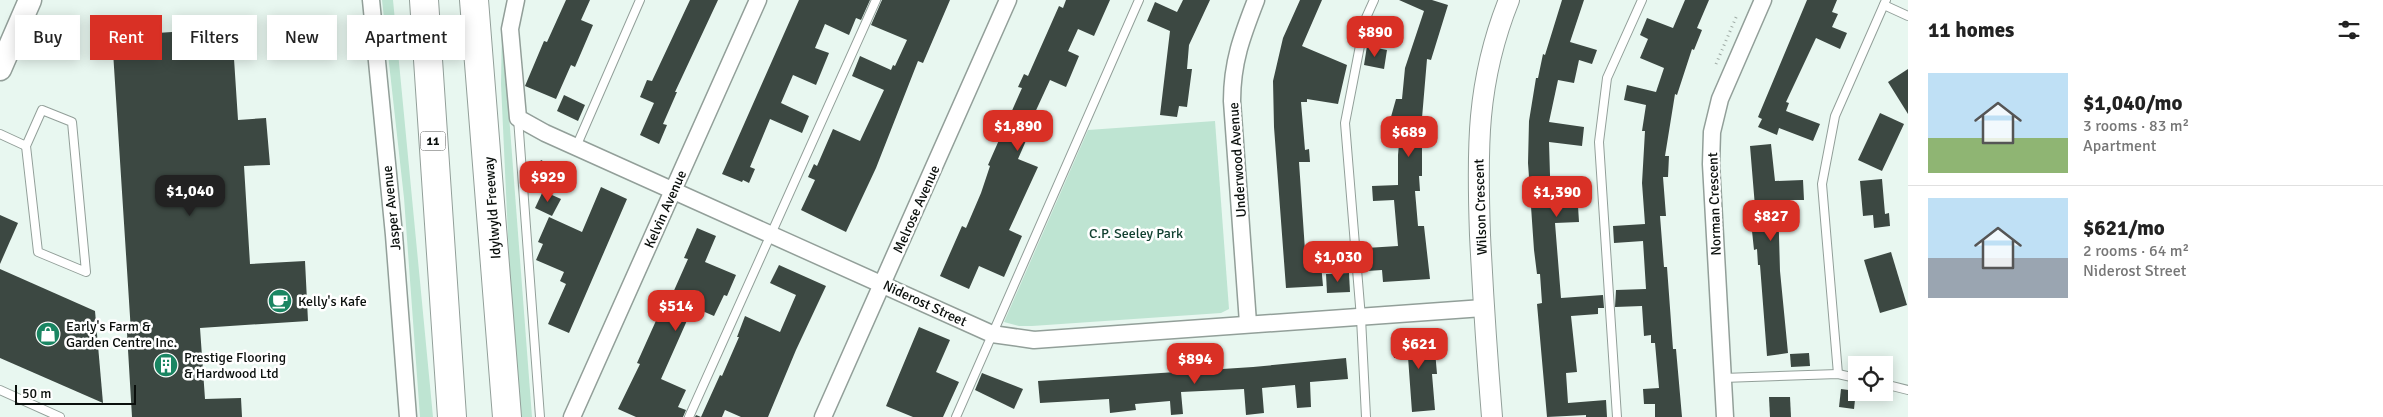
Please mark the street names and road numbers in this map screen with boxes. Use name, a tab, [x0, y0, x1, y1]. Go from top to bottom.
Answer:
street label: Underwood Avenue	[1225, 102, 1250, 218]
road number: 11	[420, 132, 446, 150]
street label: Norman Crescent	[1704, 152, 1725, 256]
street label: Idylwyld Freeway	[480, 156, 505, 260]
street label: Wilson Crescent	[1470, 158, 1491, 255]
street label: Melrose Avenue	[889, 163, 943, 256]
street label: Jasper Avenue	[379, 164, 404, 251]
street label: Kelvin Avenue	[641, 168, 690, 251]
street label: Niderost Street	[880, 277, 969, 330]

